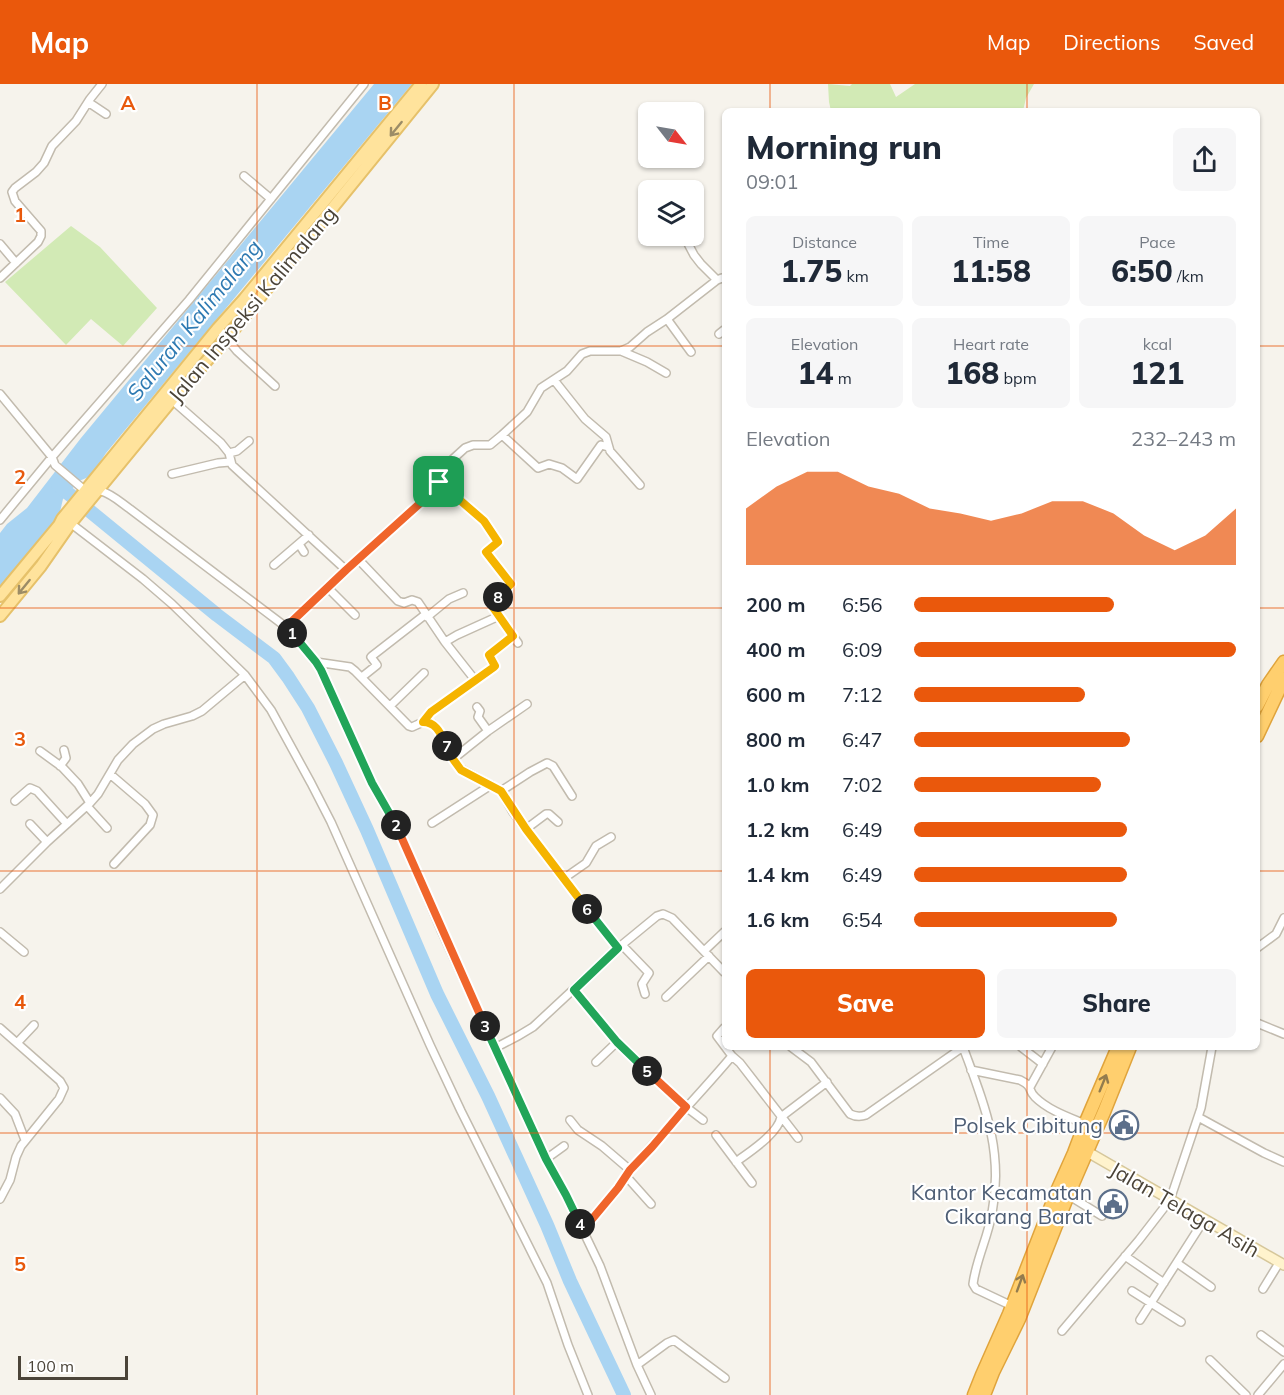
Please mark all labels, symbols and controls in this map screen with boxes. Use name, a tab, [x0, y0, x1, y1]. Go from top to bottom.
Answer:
text: Map	[30, 25, 89, 60]
text: Map	[987, 29, 1030, 55]
text: Directions	[1063, 29, 1160, 55]
text: Saved	[1193, 29, 1254, 55]
text: A	[121, 90, 136, 115]
text: B	[378, 90, 392, 115]
north arrow	[638, 102, 704, 168]
map controls	[638, 102, 704, 246]
one-way arrow	[390, 121, 403, 137]
text: Morning run	[746, 126, 942, 167]
button: share	[1173, 128, 1236, 191]
text: 09:01	[746, 169, 799, 194]
button: layers	[638, 180, 704, 246]
street label: Jalan Inspeksi Kalimalang	[162, 201, 342, 407]
text: 1	[14, 202, 26, 227]
text: Distance	[792, 232, 857, 252]
text: Time	[973, 232, 1009, 252]
text: Pace	[1139, 232, 1175, 252]
water label: Saluran Kalimalang	[120, 234, 268, 406]
text: 1.75	[781, 252, 842, 290]
text: 11:58	[951, 252, 1031, 290]
text: 6:50	[1111, 252, 1173, 290]
text: km	[842, 266, 869, 286]
text: /km	[1173, 266, 1204, 286]
text: Elevation	[791, 334, 859, 354]
text: Heart rate	[953, 334, 1029, 354]
text: kcal	[1143, 334, 1172, 354]
text: 14	[798, 354, 834, 392]
text: 168	[945, 354, 999, 392]
text: 121	[1130, 354, 1184, 392]
text: m	[834, 368, 852, 388]
text: bpm	[999, 368, 1037, 388]
text: Elevation	[746, 426, 831, 451]
text: 232–243 m	[1131, 426, 1236, 451]
pin	[413, 456, 464, 507]
text: 2	[14, 464, 26, 489]
icon: arrive	[422, 465, 455, 498]
one-way arrow	[17, 579, 30, 595]
pin: 8	[483, 582, 513, 612]
text: 8	[493, 587, 503, 607]
text: 200 m	[746, 592, 805, 617]
text: 6:56	[842, 592, 883, 617]
pin: 1	[277, 618, 307, 648]
text: 1	[287, 623, 297, 643]
text: 400 m	[746, 637, 805, 662]
text: 6:09	[842, 637, 883, 662]
text: 600 m	[746, 682, 805, 707]
text: 7:12	[842, 682, 883, 707]
text: 3	[14, 726, 26, 751]
text: 800 m	[746, 727, 805, 752]
text: 6:47	[842, 727, 883, 752]
pin: 7	[432, 731, 462, 761]
text: 7	[442, 736, 452, 756]
text: 1.0 km	[746, 772, 809, 797]
text: 7:02	[842, 772, 883, 797]
pin: 2	[381, 810, 411, 840]
text: 2	[391, 815, 401, 835]
text: 1.2 km	[746, 817, 809, 842]
text: 6:49	[842, 817, 883, 842]
text: 1.4 km	[746, 862, 809, 887]
text: 6:49	[842, 862, 883, 887]
pin: 6	[572, 894, 602, 924]
text: 6	[582, 899, 592, 919]
text: 1.6 km	[746, 907, 809, 932]
text: 6:54	[842, 907, 883, 932]
button: Save	[746, 969, 985, 1038]
button: Share	[997, 969, 1236, 1038]
text: 4	[14, 989, 26, 1014]
pin: 3	[470, 1011, 500, 1041]
text: 3	[480, 1016, 490, 1036]
pin: 5	[632, 1056, 662, 1086]
text: 5	[642, 1061, 652, 1081]
one-way arrow	[1098, 1074, 1109, 1093]
public building icon: Polsek Cibitung	[1108, 1109, 1140, 1141]
place label: Polsek Cibitung	[953, 1112, 1103, 1138]
street label: Jalan Telaga Asih	[1105, 1156, 1265, 1262]
place label: Kantor Kecamatan Cikarang Barat	[911, 1179, 1092, 1229]
public building icon: Kantor Kecamatan Cikarang Barat	[1097, 1188, 1129, 1220]
pin: 4	[565, 1209, 595, 1239]
text: 4	[575, 1214, 585, 1234]
text: 5	[14, 1251, 26, 1276]
one-way arrow	[1016, 1274, 1027, 1292]
scale bar	[18, 1353, 128, 1380]
text: 100 m	[27, 1356, 74, 1376]

